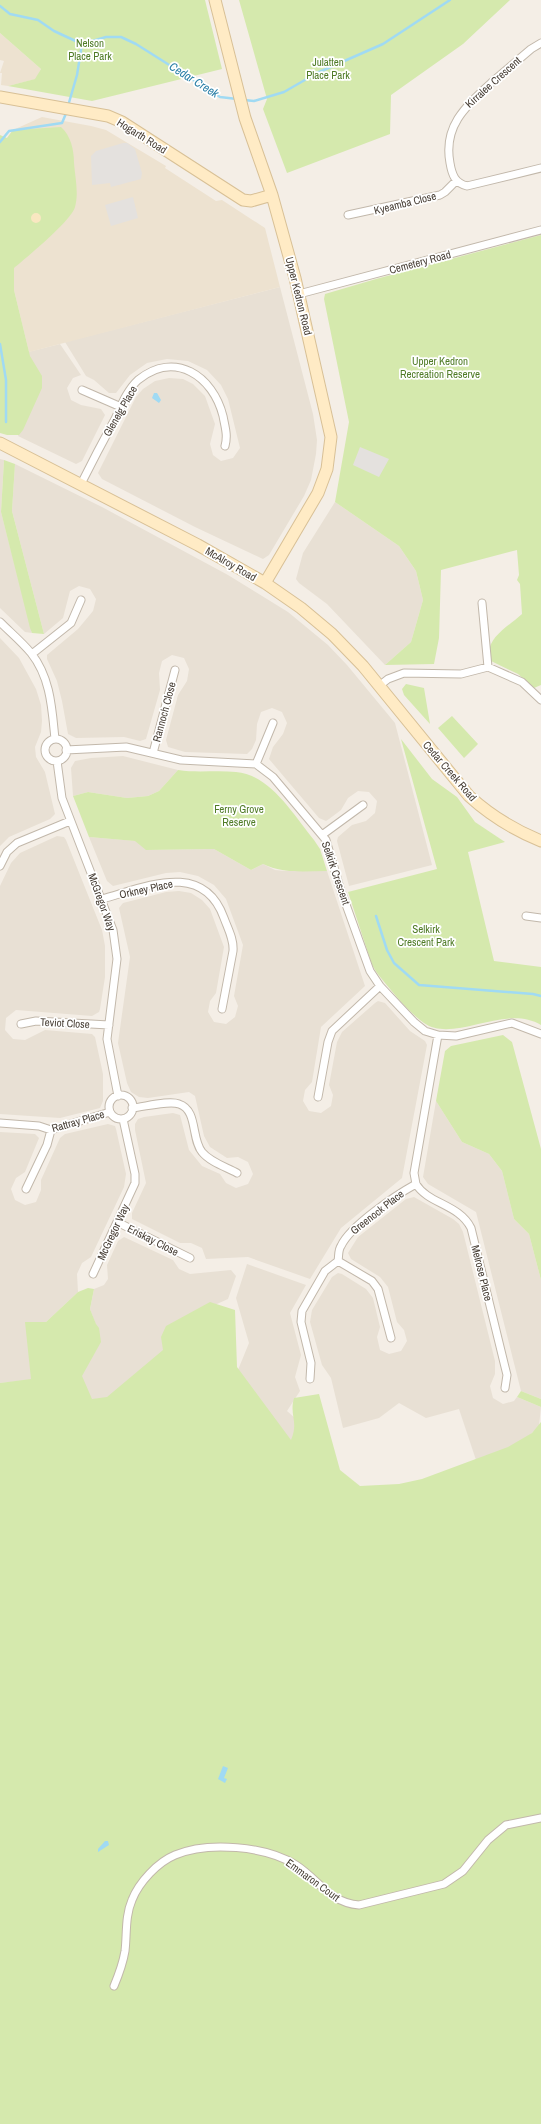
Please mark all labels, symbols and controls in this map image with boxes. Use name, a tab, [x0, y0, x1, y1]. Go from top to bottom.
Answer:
park label: Nelson Place Park	[68, 36, 112, 63]
street label: Kirralee Crescent	[462, 53, 524, 111]
park label: Julatten Place Park	[306, 55, 350, 82]
water label: Cedar Creek	[166, 58, 223, 102]
street label: Hogarth Road	[114, 115, 170, 157]
street label: Kyeamba Close	[372, 189, 438, 217]
street label: Cemetery Road	[388, 247, 452, 277]
street label: Upper Kedron Road	[283, 255, 315, 337]
park label: Upper Kedron Recreation Reserve	[400, 354, 480, 381]
street label: Glenelg Place	[100, 383, 140, 439]
street label: McAlroy Road	[203, 544, 259, 584]
street label: Rannoch Close	[149, 680, 179, 744]
street label: Cedar Creek Road	[420, 738, 480, 804]
park label: Ferny Grove Reserve	[214, 802, 264, 829]
street label: Selkirk Crescent	[319, 839, 354, 907]
street label: McGregor Way	[85, 871, 119, 933]
street label: Orkney Place	[118, 877, 174, 901]
park label: Selkirk Crescent Park	[397, 922, 455, 949]
street label: Teviot Close	[40, 1015, 90, 1031]
street label: Rattray Place	[50, 1107, 106, 1135]
street label: Greenock Place	[347, 1187, 407, 1237]
street label: McGregor Way	[94, 1201, 132, 1262]
street label: Eriskay Close	[125, 1221, 181, 1259]
street label: Melrose Place	[468, 1244, 496, 1302]
street label: Emmaron Court	[283, 1856, 343, 1905]

